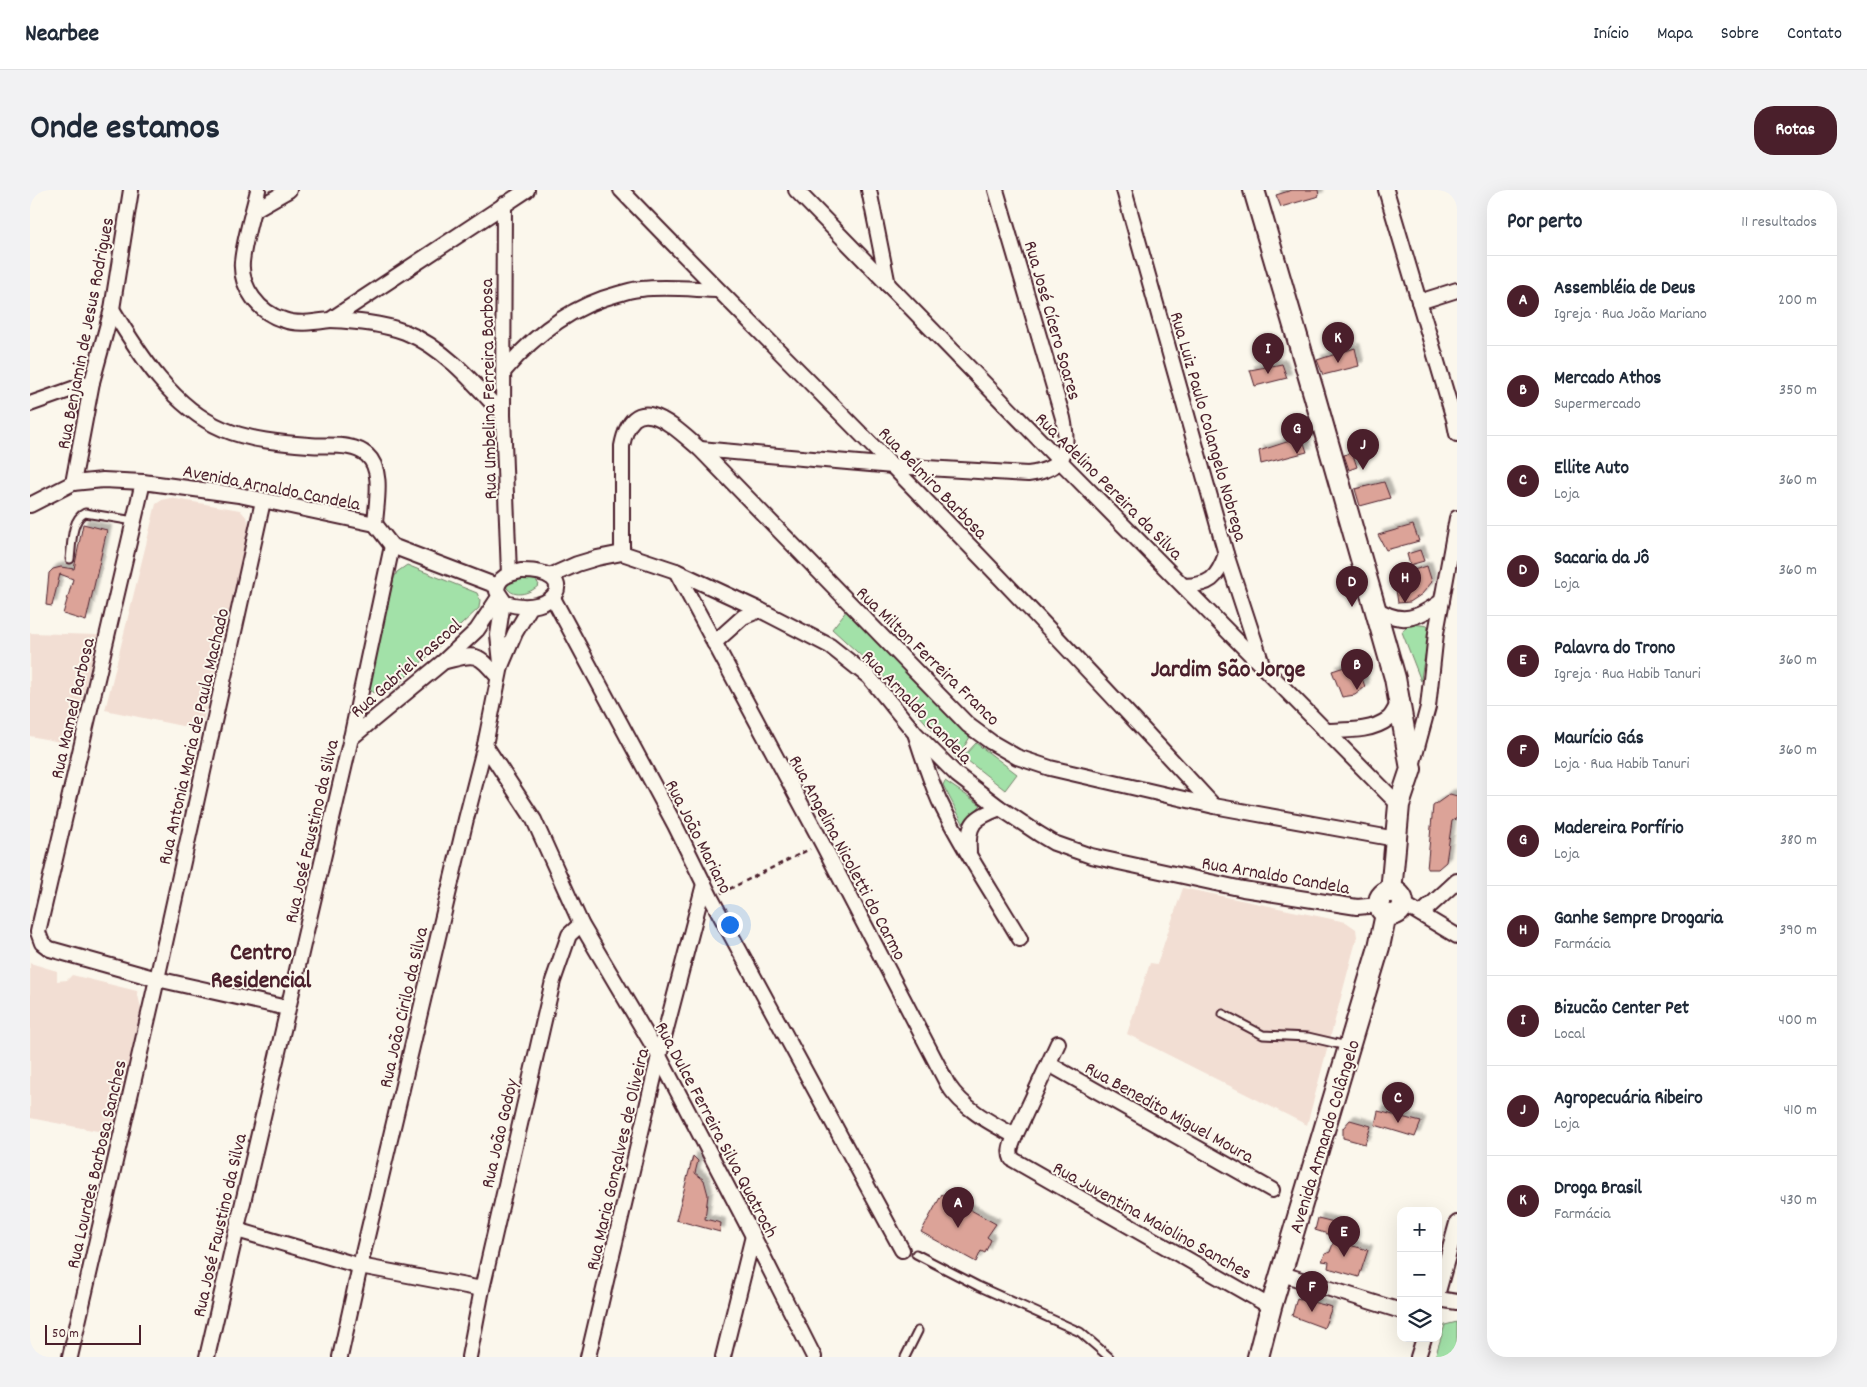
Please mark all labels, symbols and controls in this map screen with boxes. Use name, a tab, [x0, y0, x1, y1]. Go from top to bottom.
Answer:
text: Nearbee	[25, 18, 99, 52]
text: Início	[1593, 22, 1629, 47]
text: Mapa	[1657, 22, 1693, 47]
text: Sobre	[1721, 22, 1759, 47]
text: Contato	[1787, 22, 1842, 47]
text: Onde estamos	[30, 105, 220, 155]
button: Rotas	[1754, 106, 1837, 155]
text: Por perto	[1507, 208, 1582, 238]
text: 11 resultados	[1741, 211, 1817, 234]
street label: Rua Benjamin de Jesus Rodrigues	[52, 215, 123, 452]
street label: Rua José Cícero Soares	[1015, 238, 1086, 404]
text: Assembléia de Deus	[1554, 276, 1695, 303]
street label: Rua Umbelina Ferreira Barbosa	[475, 277, 506, 500]
text: A	[1519, 289, 1527, 312]
text: 200 m	[1778, 289, 1817, 312]
text: Igreja · Rua João Mariano	[1554, 303, 1707, 326]
street label: Rua Luiz Paulo Colangelo Nobrega	[1161, 309, 1253, 546]
pin: K	[1322, 322, 1354, 363]
pin: I	[1252, 333, 1284, 374]
text: Mercado Athos	[1554, 366, 1661, 393]
text: B	[1519, 379, 1527, 402]
text: 350 m	[1779, 379, 1817, 402]
text: Supermercado	[1554, 393, 1641, 416]
street label: Rua Adelino Pereira da Silva	[1027, 407, 1188, 568]
pin: G	[1281, 413, 1313, 454]
street label: Rua Belmiro Barbosa	[871, 422, 993, 548]
pin: J	[1347, 429, 1379, 470]
text: Ellite Auto	[1554, 456, 1629, 483]
street label: Avenida Arnaldo Candela	[180, 459, 363, 520]
text: C	[1519, 469, 1527, 492]
text: 360 m	[1779, 469, 1817, 492]
text: Loja	[1554, 483, 1579, 506]
text: Sacaria da Jô	[1554, 546, 1649, 573]
text: D	[1519, 559, 1527, 582]
text: 360 m	[1779, 559, 1817, 582]
pin: H	[1389, 562, 1421, 603]
pin: D	[1336, 566, 1368, 607]
text: Loja	[1554, 573, 1579, 596]
street label: Rua Milton Ferreira Franco	[849, 582, 1005, 734]
street label: Rua Antonia Maria de Paula Machado	[153, 606, 238, 868]
street label: Rua Gabriel Pascoal	[346, 613, 469, 726]
street label: Rua Mamed Barbosa	[45, 635, 104, 782]
text: Palavra do Trono	[1554, 636, 1675, 663]
street label: Rua Arnaldo Candela	[854, 645, 978, 772]
pin: B	[1341, 649, 1373, 690]
text: E	[1519, 649, 1527, 672]
text: 360 m	[1779, 649, 1817, 672]
district label: Jardim São Jorge	[1151, 654, 1306, 688]
text: Igreja · Rua Habib Tanuri	[1554, 663, 1701, 686]
text: Maurício Gás	[1554, 726, 1644, 753]
street label: Rua José Faustino da Silva	[279, 736, 348, 926]
text: F	[1519, 739, 1527, 762]
text: 360 m	[1779, 739, 1817, 762]
street label: Rua Angelina Nicoletti do Carmo	[780, 751, 912, 966]
text: Loja · Rua Habib Tanuri	[1554, 753, 1689, 776]
street label: Rua João Mariano	[656, 776, 737, 899]
text: Madereira Porfírio	[1554, 816, 1684, 843]
text: G	[1519, 829, 1527, 852]
text: 380 m	[1780, 829, 1817, 852]
text: Loja	[1554, 843, 1579, 866]
street label: Rua Arnaldo Candela	[1199, 851, 1353, 904]
text: Ganhe Sempre Drogaria	[1554, 906, 1723, 933]
your location	[717, 912, 743, 938]
text: H	[1519, 919, 1527, 942]
text: 390 m	[1779, 919, 1817, 942]
street label: Rua João Cirilo da Silva	[374, 924, 437, 1091]
text: Farmácia	[1554, 933, 1610, 956]
district label: Centro Residencial	[211, 937, 312, 999]
text: Bizucão Center Pet	[1554, 996, 1689, 1023]
text: I	[1521, 1009, 1525, 1032]
text: 400 m	[1778, 1009, 1817, 1032]
street label: Rua Dulce Ferreira Silva Quatroch	[646, 1018, 783, 1243]
text: Local	[1554, 1023, 1585, 1046]
street label: Avenida Armando Colângelo	[1284, 1037, 1369, 1237]
street label: Rua Maria Gonçalves de Oliveira	[581, 1045, 658, 1274]
street label: Rua Benedito Miguel Moura	[1079, 1056, 1259, 1172]
street label: Rua Lourdes Barbosa Sanches	[61, 1058, 136, 1272]
street label: Rua João Godoy	[476, 1076, 527, 1191]
pin: C	[1382, 1082, 1414, 1123]
text: Agropecuária Ribeiro	[1554, 1086, 1703, 1113]
text: J	[1520, 1099, 1526, 1122]
text: 410 m	[1783, 1099, 1817, 1122]
text: Loja	[1554, 1113, 1579, 1136]
street label: Rua José Faustino da Silva	[187, 1130, 256, 1320]
street label: Rua Juventina Maiolino Sanches	[1047, 1156, 1256, 1288]
text: Droga Brasil	[1554, 1176, 1642, 1203]
pin: A	[942, 1187, 974, 1228]
text: K	[1519, 1189, 1527, 1212]
text: 430 m	[1780, 1189, 1817, 1212]
text: Farmácia	[1554, 1203, 1610, 1226]
map controls	[1397, 1207, 1442, 1342]
button: +	[1397, 1207, 1442, 1252]
pin: E	[1328, 1216, 1360, 1257]
button: −	[1397, 1252, 1442, 1297]
pin: F	[1296, 1271, 1328, 1312]
button: layers	[1397, 1297, 1442, 1342]
scale bar	[45, 1322, 141, 1345]
text: 50 m	[52, 1324, 79, 1344]

